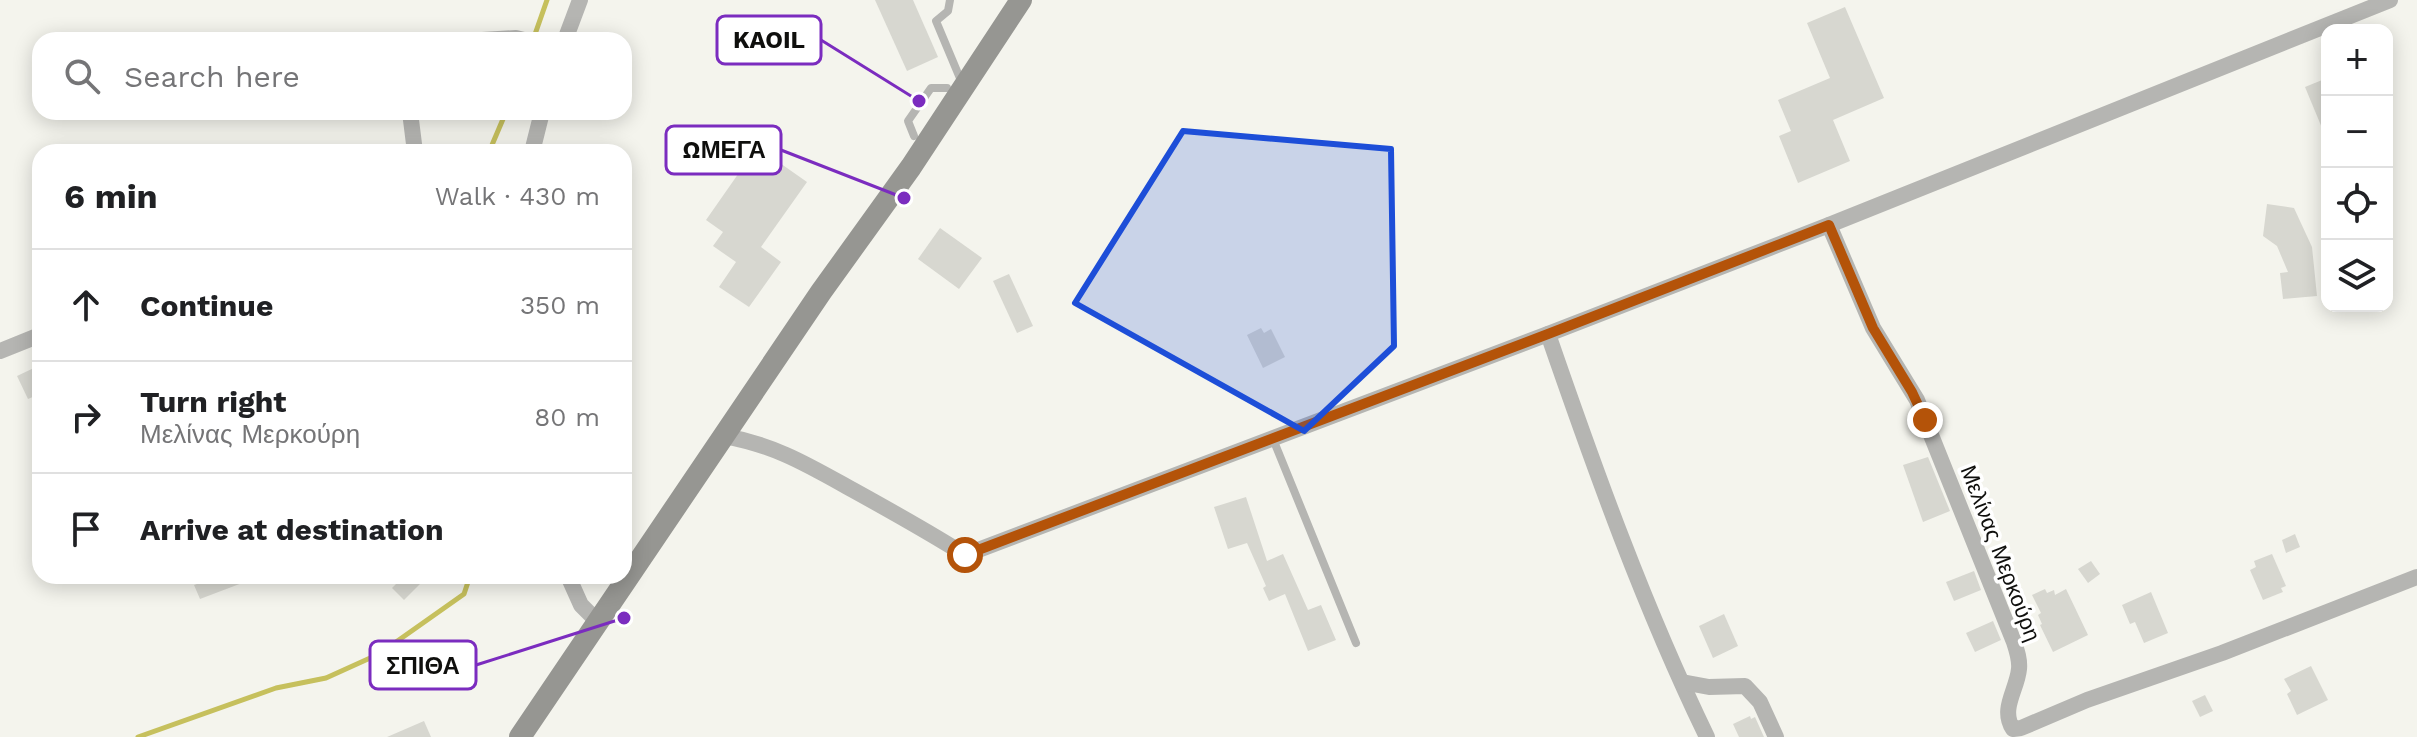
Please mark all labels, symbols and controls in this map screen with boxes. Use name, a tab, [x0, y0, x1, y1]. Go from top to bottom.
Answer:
callout: KAOIL	[717, 16, 821, 64]
map controls	[2321, 24, 2393, 312]
button: +	[2321, 24, 2393, 96]
text: KAOIL	[733, 26, 805, 54]
search box	[32, 32, 632, 120]
icon: search	[60, 54, 104, 98]
text: Search here	[124, 59, 300, 94]
button: −	[2321, 96, 2393, 168]
callout: ΩΜΕΓΑ	[666, 126, 781, 174]
text: ΩΜΕΓΑ	[682, 136, 766, 164]
button: locate	[2321, 168, 2393, 240]
text: 6 min	[64, 176, 158, 216]
text: Walk · 430 m	[435, 181, 600, 211]
button: layers	[2321, 240, 2393, 312]
icon: ahead	[64, 283, 108, 327]
text: Continue	[140, 288, 273, 323]
text: 350 m	[520, 290, 600, 320]
text: Turn right	[140, 384, 286, 419]
icon: right	[64, 395, 108, 439]
text: 80 m	[534, 402, 600, 432]
route end	[1907, 402, 1943, 438]
text: Μελίνας Μερκούρη	[140, 419, 360, 449]
street label: Μελίνας Μερκούρη	[1955, 462, 2046, 645]
icon: arrive	[64, 507, 108, 551]
text: Arrive at destination	[140, 512, 444, 547]
route start	[947, 537, 983, 573]
callout: ΣΠΙΘΑ	[370, 641, 476, 689]
text: ΣΠΙΘΑ	[386, 652, 460, 680]

